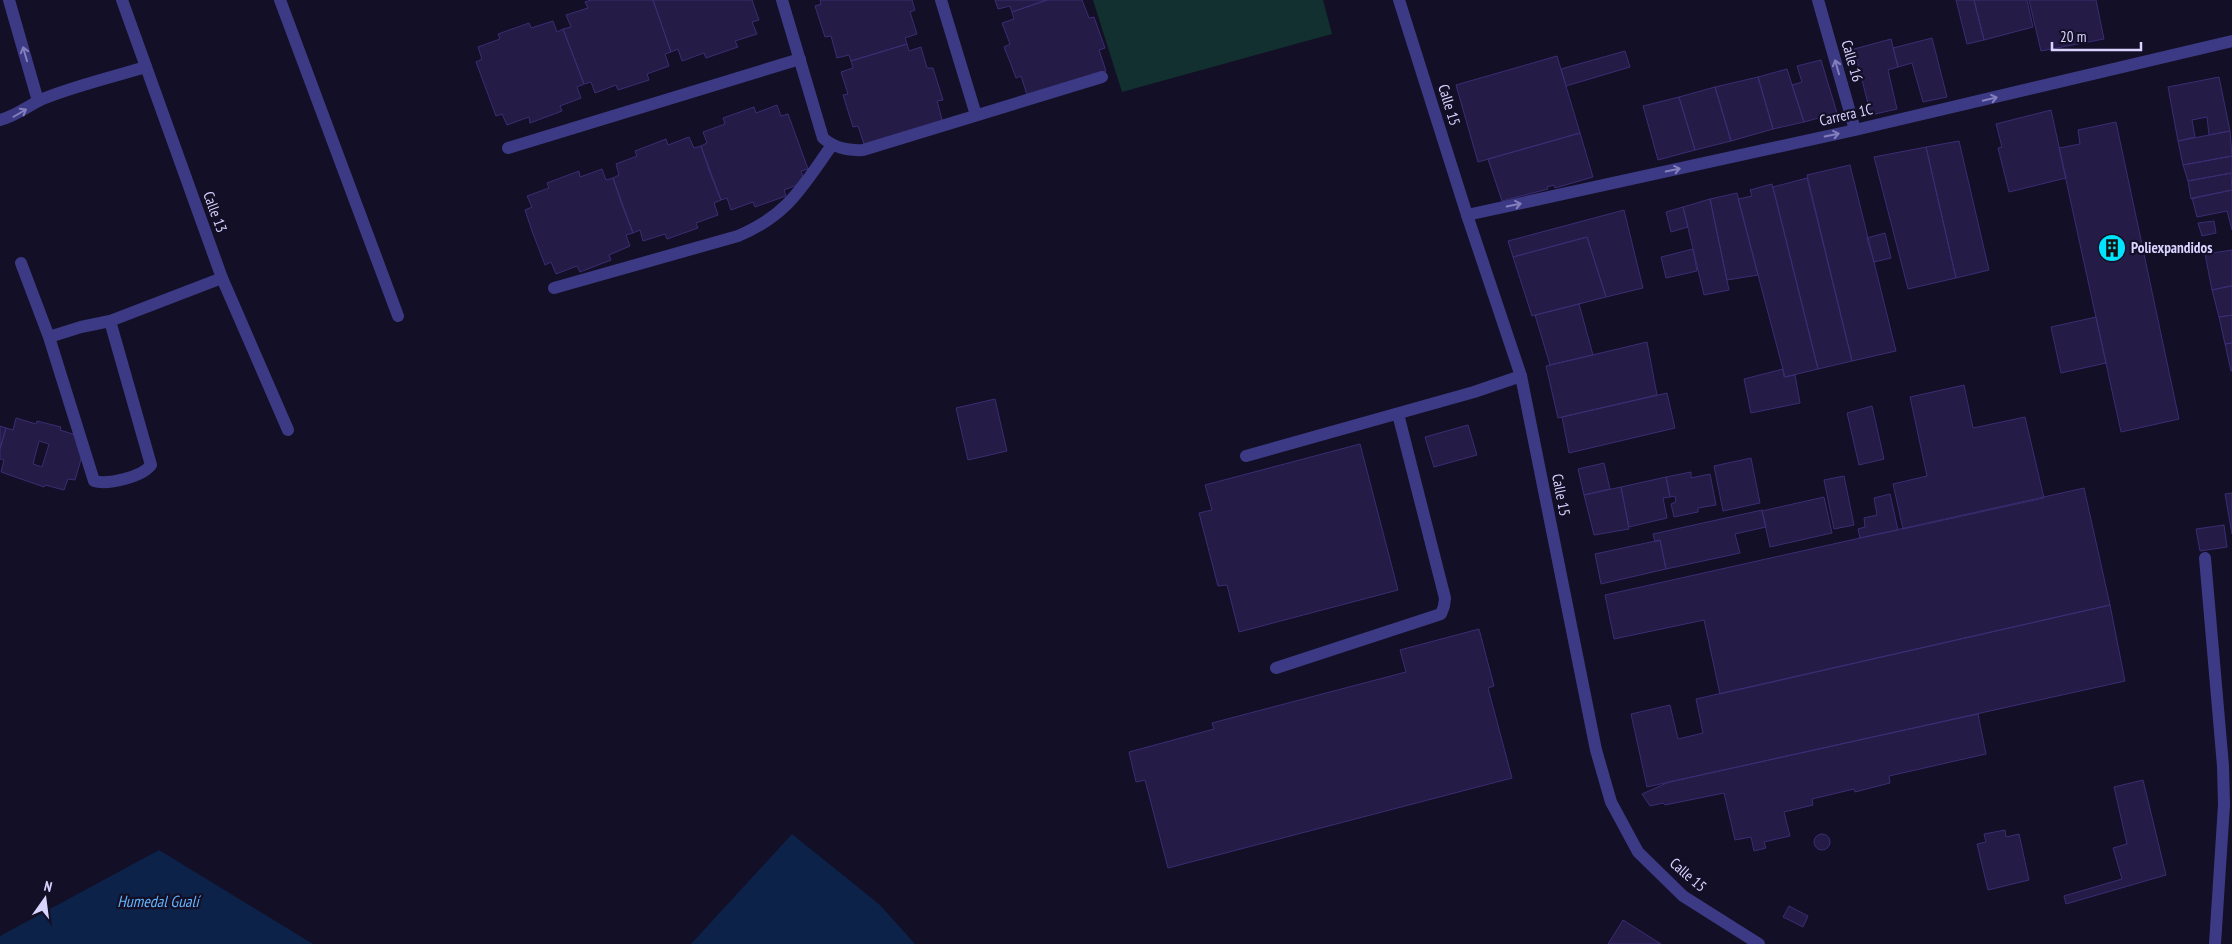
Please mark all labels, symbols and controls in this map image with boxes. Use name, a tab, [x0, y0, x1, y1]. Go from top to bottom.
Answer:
scale bar	[2052, 20, 2141, 52]
text: 20 m	[2060, 27, 2086, 46]
street label: Calle 16	[1837, 38, 1868, 84]
one-way arrow	[19, 47, 29, 63]
one-way arrow	[1831, 59, 1841, 75]
street label: Calle 15	[1434, 82, 1465, 128]
one-way arrow	[1982, 94, 1998, 103]
street label: Carrera 1C	[1817, 99, 1874, 130]
one-way arrow	[12, 107, 26, 117]
one-way arrow	[1823, 130, 1839, 139]
one-way arrow	[1665, 165, 1681, 174]
street label: Calle 13	[199, 189, 232, 235]
one-way arrow	[1506, 200, 1522, 209]
building icon: Poliexpandidos	[2097, 233, 2127, 263]
place label: Poliexpandidos	[2131, 238, 2212, 257]
street label: Calle 15	[1548, 472, 1575, 518]
street label: Calle 15	[1666, 853, 1711, 896]
north arrow	[20, 874, 70, 924]
text: N	[42, 877, 54, 896]
water label: Humedal Gualí	[117, 891, 202, 911]

